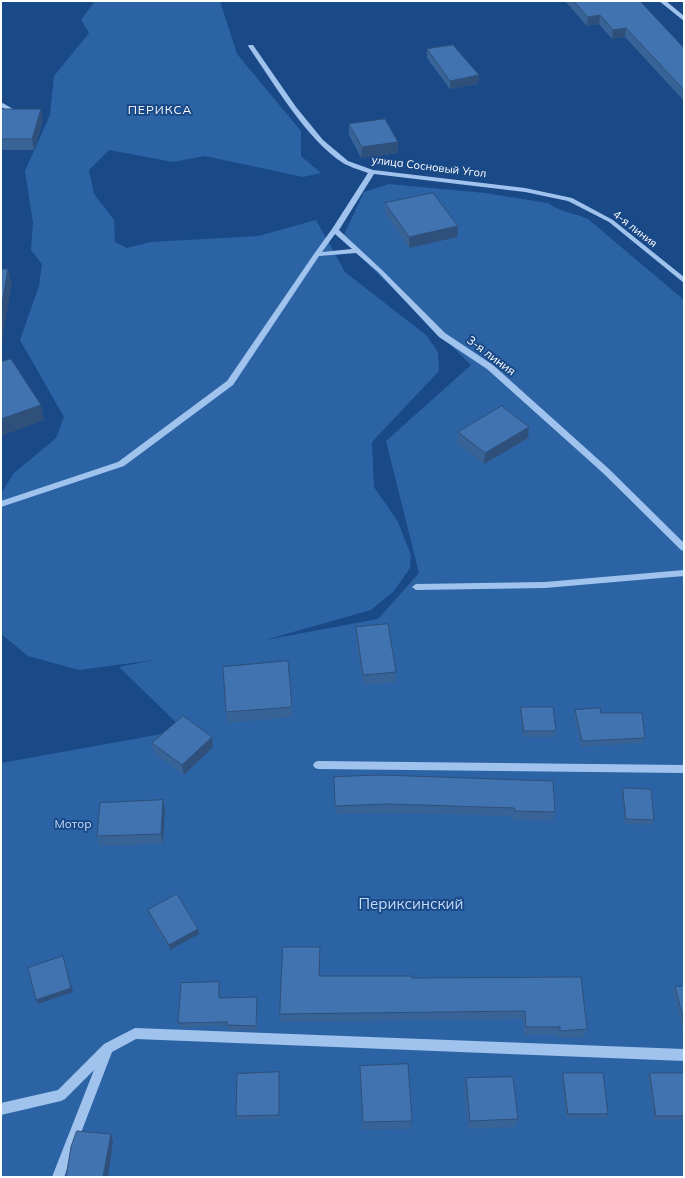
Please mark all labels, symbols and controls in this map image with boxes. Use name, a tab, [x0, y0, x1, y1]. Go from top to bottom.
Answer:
district label: ПЕРИКСА	[127, 103, 193, 117]
street label: улица Сосновый Угол	[371, 153, 487, 181]
street label: 4-я линия	[610, 208, 660, 250]
street label: 3-я линия	[464, 333, 518, 379]
park label: Мотор	[55, 817, 91, 831]
park label: Периксинский	[359, 895, 463, 913]

